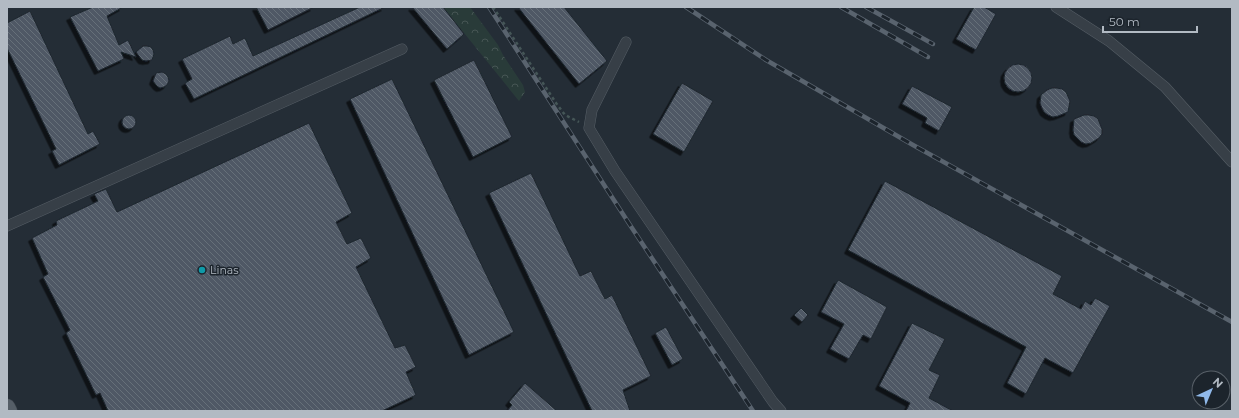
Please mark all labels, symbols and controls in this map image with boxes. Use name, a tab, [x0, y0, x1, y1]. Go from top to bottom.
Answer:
scale bar	[1103, 8, 1197, 34]
text: 50 m	[1109, 14, 1140, 29]
place label: Linas	[210, 263, 239, 277]
marker: Linas	[197, 265, 207, 275]
north arrow	[1191, 370, 1231, 410]
text: N	[1210, 375, 1226, 391]

